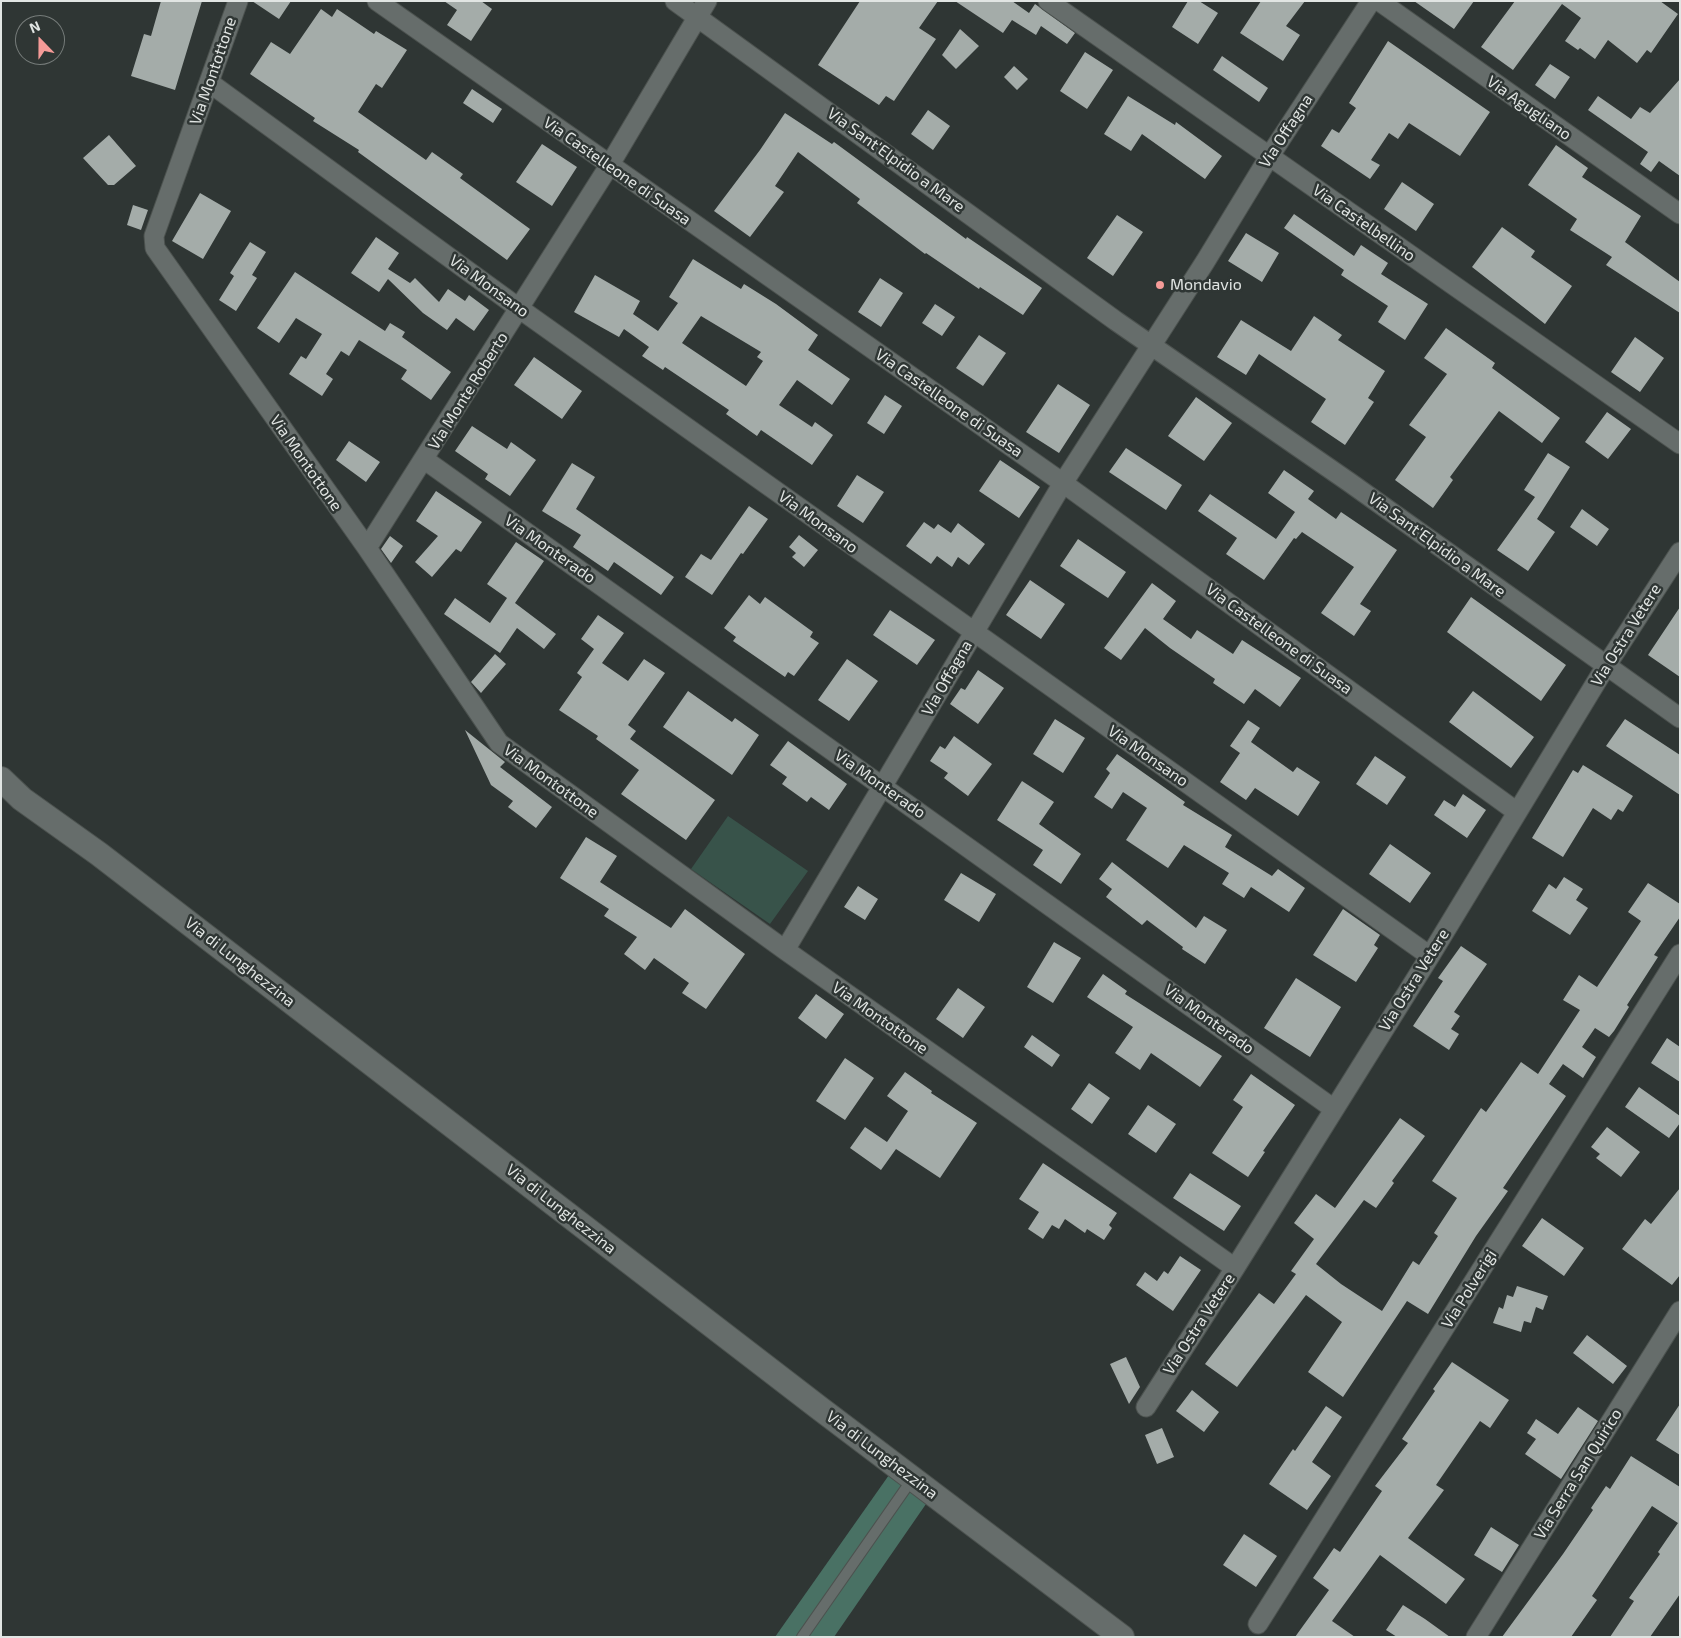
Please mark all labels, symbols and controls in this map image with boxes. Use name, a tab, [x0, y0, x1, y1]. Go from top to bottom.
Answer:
north arrow	[15, 15, 65, 65]
street label: Via Montottone	[186, 15, 240, 127]
text: N	[27, 17, 42, 36]
street label: Via Agugliano	[1483, 72, 1575, 144]
street label: Via Offagna	[1255, 91, 1317, 171]
street label: Via Sant'Elpidio a Mare	[824, 104, 968, 216]
street label: Via Castelleone di Suasa	[539, 113, 695, 229]
street label: Via Castelbellino	[1309, 180, 1419, 266]
street label: Via Monsano	[445, 251, 533, 321]
place label: Mondavio	[1170, 275, 1242, 295]
marker: Mondavio	[1154, 279, 1166, 291]
street label: Via Monte Roberto	[424, 329, 512, 453]
street label: Via Castelleone di Suasa	[871, 345, 1027, 461]
street label: Via Montottone	[266, 411, 346, 515]
street label: Via Monsano	[774, 487, 862, 557]
street label: Via Sant'Elpidio a Mare	[1365, 489, 1509, 601]
street label: Via Monterado	[501, 511, 599, 587]
street label: Via Castelleone di Suasa	[1202, 580, 1356, 698]
street label: Via Ostra Vetere	[1587, 580, 1665, 690]
street label: Via Offagna	[918, 637, 976, 719]
street label: Via Monsano	[1104, 721, 1192, 791]
street label: Via Montottone	[500, 740, 602, 822]
street label: Via Monterado	[831, 746, 929, 822]
street label: Via di Lunghezzina	[181, 913, 299, 1011]
street label: Via Ostra Vetere	[1375, 925, 1453, 1035]
street label: Via Montottone	[828, 978, 932, 1058]
street label: Via Monterado	[1160, 980, 1258, 1058]
street label: Via di Lunghezzina	[502, 1160, 620, 1258]
street label: Via Polverigi	[1437, 1246, 1501, 1332]
street label: Via Ostra Vetere	[1159, 1270, 1239, 1378]
street label: Via Serra San Quirico	[1530, 1405, 1626, 1543]
street label: Via di Lunghezzina	[822, 1407, 942, 1503]

